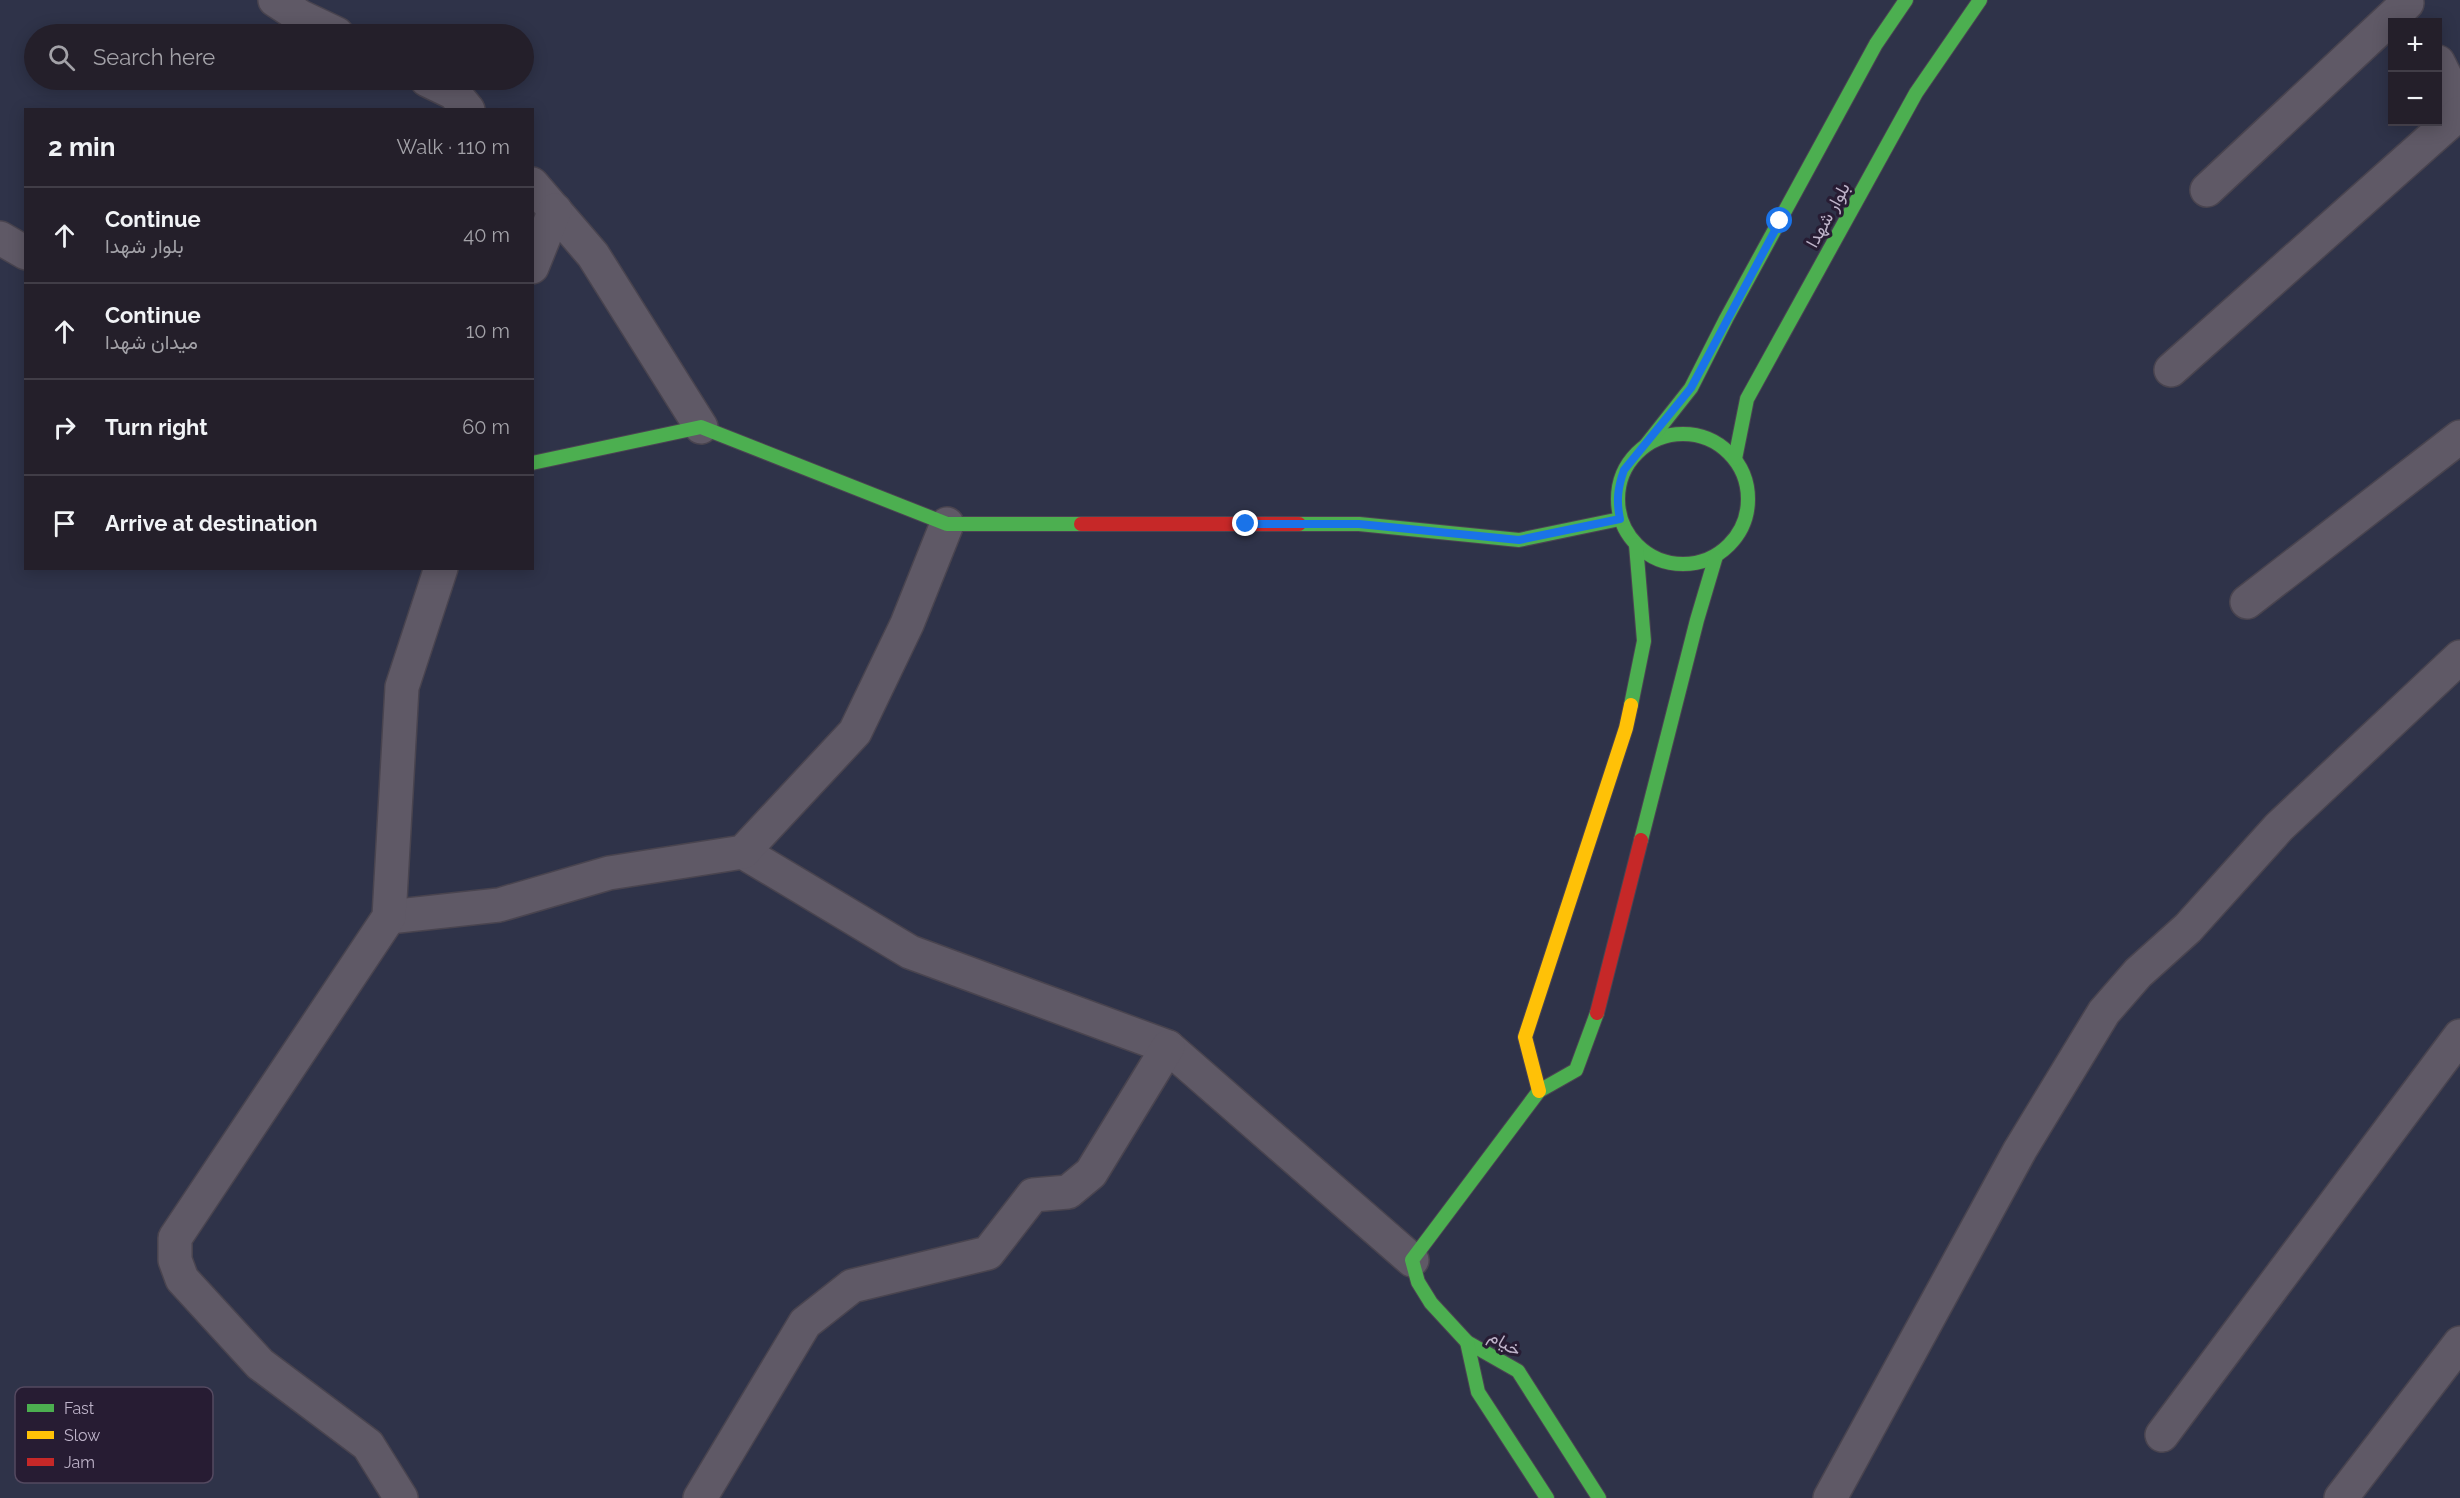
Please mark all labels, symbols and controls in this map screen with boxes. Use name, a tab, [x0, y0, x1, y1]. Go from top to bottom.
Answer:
map controls	[2388, 18, 2442, 126]
button: +	[2388, 18, 2442, 72]
search box	[24, 24, 534, 90]
icon: search	[45, 41, 78, 74]
text: Search here	[93, 44, 215, 70]
button: −	[2388, 72, 2442, 126]
text: 2 min	[48, 132, 115, 162]
text: Walk · 110 m	[396, 135, 510, 159]
street label: بلوار شهدا	[1801, 179, 1855, 251]
text: Continue	[105, 206, 201, 232]
route start	[1766, 207, 1792, 233]
icon: ahead	[48, 219, 81, 252]
text: 40 m	[463, 223, 510, 247]
text: بلوار شهدا	[105, 234, 184, 258]
text: Continue	[105, 302, 201, 328]
icon: ahead	[48, 315, 81, 348]
text: 10 m	[466, 319, 510, 343]
text: میدان شهدا	[105, 330, 198, 354]
icon: right	[48, 411, 81, 444]
text: Turn right	[105, 414, 208, 440]
text: 60 m	[462, 415, 510, 439]
icon: arrive	[48, 507, 81, 540]
text: Arrive at destination	[105, 510, 318, 536]
route end	[1232, 510, 1258, 536]
street label: خیام	[1484, 1325, 1525, 1362]
legend	[15, 1387, 213, 1483]
text: Fast	[64, 1399, 95, 1418]
text: Slow	[64, 1426, 100, 1445]
text: Jam	[64, 1453, 95, 1472]

